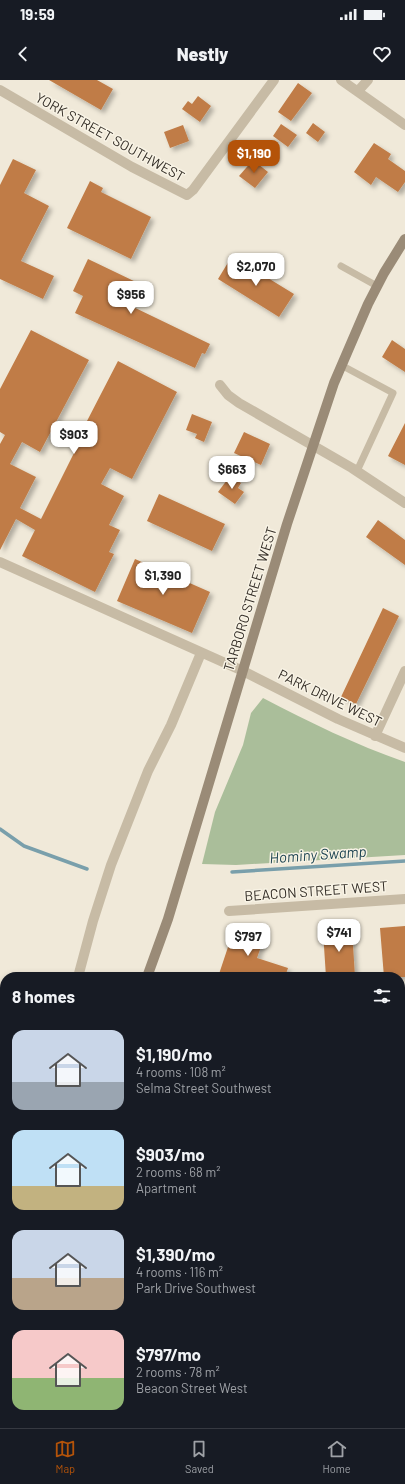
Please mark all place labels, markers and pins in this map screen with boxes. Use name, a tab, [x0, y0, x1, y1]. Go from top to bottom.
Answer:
pin: $1,190	[221, 140, 287, 174]
pin: $2,070	[223, 253, 289, 287]
pin: $956	[107, 281, 155, 315]
pin: $903	[50, 421, 98, 455]
pin: $663	[208, 456, 256, 490]
pin: $1,390	[130, 562, 196, 596]
pin: $741	[315, 919, 363, 953]
pin: $797	[224, 923, 272, 957]

